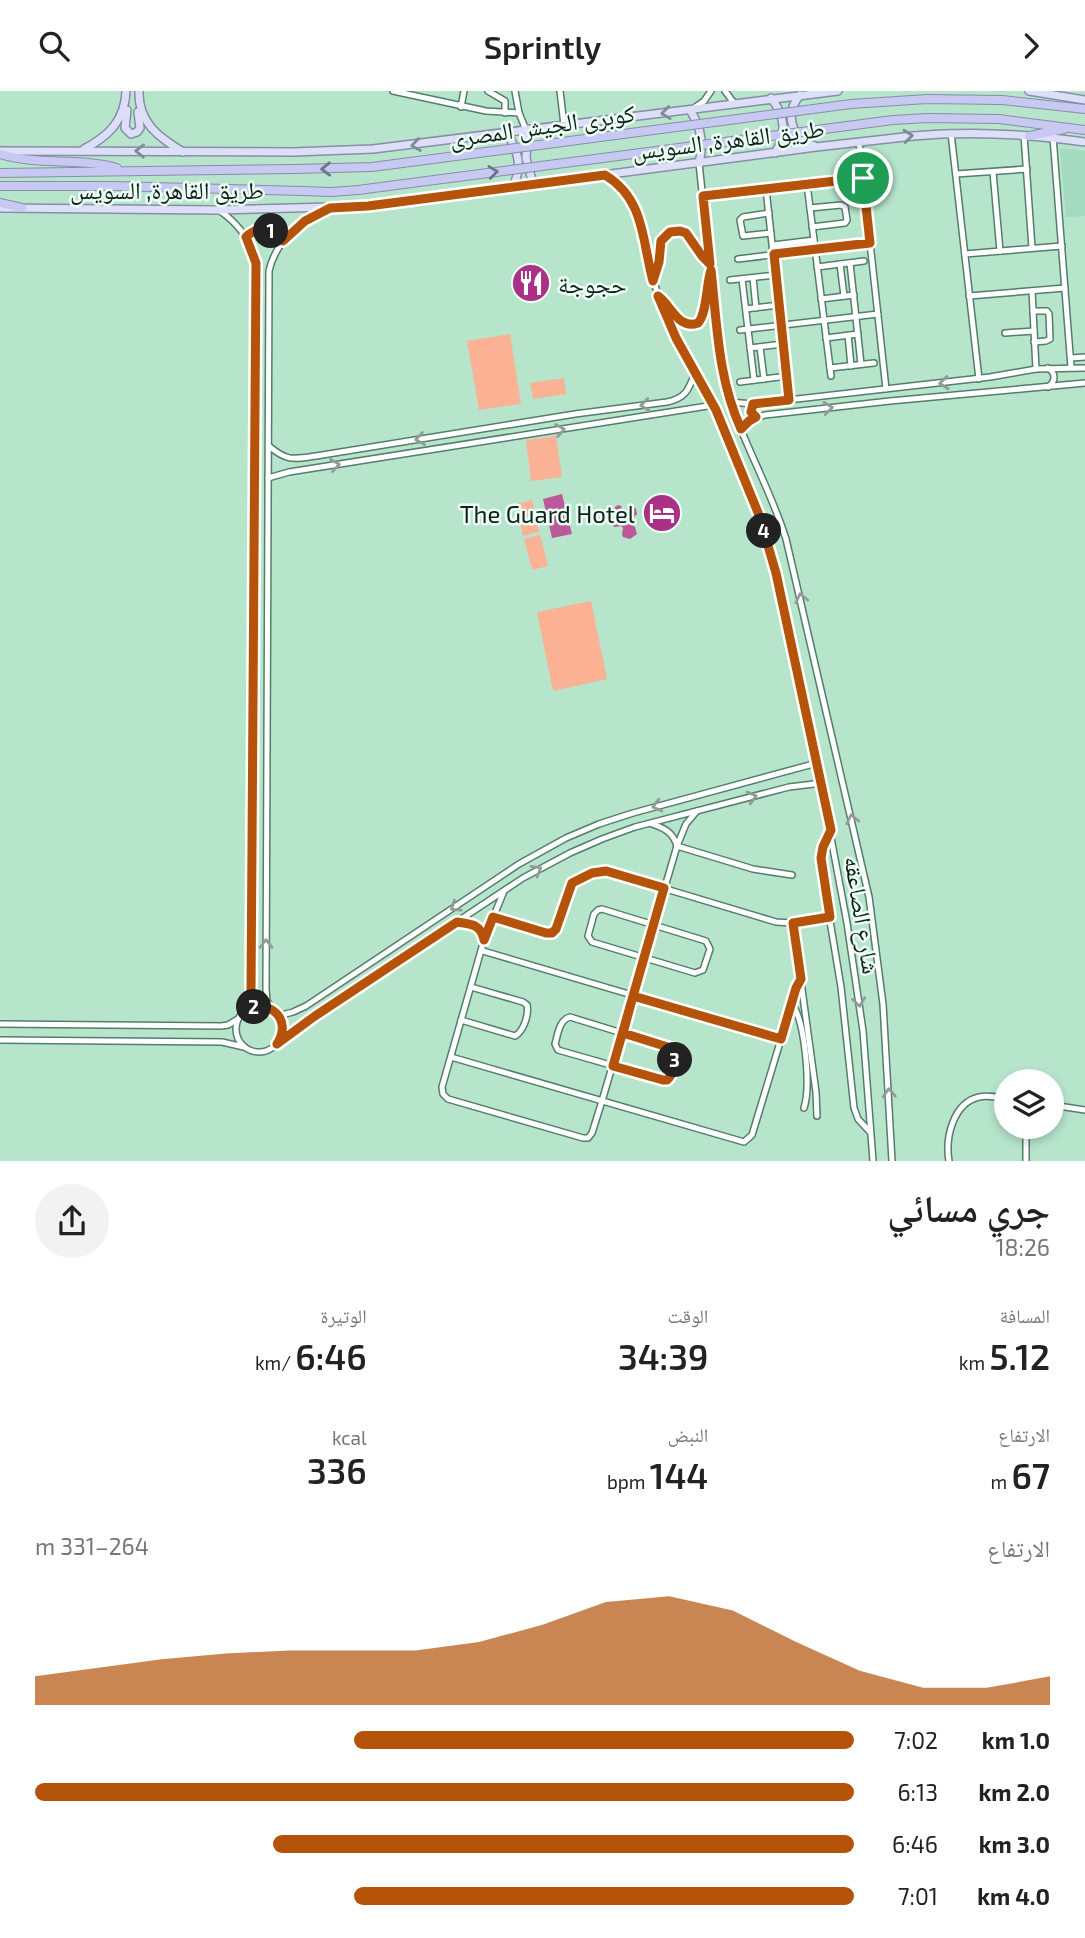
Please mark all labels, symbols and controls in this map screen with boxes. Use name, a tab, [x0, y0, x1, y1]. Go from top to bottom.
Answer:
icon: search	[35, 27, 73, 65]
text: Sprintly	[484, 27, 601, 65]
icon: forward	[1012, 27, 1050, 65]
street label: كوبرى الجيش المصرى	[448, 98, 637, 153]
one-way arrow	[660, 105, 672, 120]
street label: طريق القاهرة, السويس	[630, 113, 826, 166]
one-way arrow	[902, 129, 914, 144]
one-way arrow	[410, 137, 422, 152]
one-way arrow	[134, 144, 145, 159]
pin	[833, 148, 893, 208]
icon: arrive	[844, 159, 882, 197]
one-way arrow	[320, 162, 331, 177]
one-way arrow	[487, 164, 498, 179]
street label: طريق القاهرة, السويس	[70, 175, 264, 205]
pin: 1	[254, 213, 288, 249]
text: 1	[266, 219, 275, 242]
restaurant icon: حجوجة	[510, 262, 552, 304]
place label: حجوجة	[558, 269, 627, 298]
one-way arrow	[939, 375, 950, 390]
one-way arrow	[639, 398, 651, 413]
one-way arrow	[823, 400, 834, 415]
one-way arrow	[554, 422, 565, 437]
one-way arrow	[414, 431, 426, 446]
one-way arrow	[329, 458, 341, 473]
hotel icon: The Guard Hotel	[641, 492, 683, 534]
place label: The Guard Hotel	[460, 499, 635, 528]
pin: 4	[746, 513, 782, 549]
text: 4	[757, 519, 770, 542]
one-way arrow	[794, 592, 809, 604]
one-way arrow	[746, 790, 758, 805]
one-way arrow	[651, 798, 663, 813]
one-way arrow	[846, 813, 860, 825]
street label: شارع الصاعقه	[837, 854, 887, 976]
one-way arrow	[530, 865, 543, 878]
one-way arrow	[449, 898, 462, 911]
one-way arrow	[258, 938, 274, 949]
pin: 2	[236, 989, 272, 1025]
text: 2	[248, 995, 259, 1018]
one-way arrow	[851, 996, 866, 1008]
pin: 3	[658, 1042, 692, 1077]
text: 3	[669, 1048, 680, 1071]
map controls	[994, 1069, 1064, 1139]
button: layers	[994, 1069, 1064, 1139]
one-way arrow	[882, 1087, 897, 1098]
button: share	[35, 1184, 109, 1258]
text: جري مسائي	[887, 1184, 1050, 1230]
text: 18:26	[995, 1233, 1050, 1261]
text: الوتيرة	[320, 1304, 367, 1327]
text: الوقت	[667, 1304, 708, 1327]
text: المسافة	[1000, 1304, 1050, 1327]
text: 6:46	[295, 1335, 367, 1377]
text: 34:39	[618, 1335, 708, 1377]
text: 5.12	[989, 1335, 1050, 1377]
text: /km	[255, 1351, 295, 1374]
text: km	[959, 1351, 989, 1374]
text: النبض	[668, 1423, 708, 1446]
text: الارتفاع	[998, 1423, 1050, 1446]
text: kcal	[332, 1426, 367, 1449]
text: 336	[307, 1449, 367, 1491]
text: 144	[650, 1454, 708, 1496]
text: 67	[1011, 1454, 1050, 1496]
text: bpm	[607, 1470, 650, 1493]
text: m	[990, 1470, 1011, 1493]
text: 264–331 m	[35, 1532, 149, 1560]
text: الارتفاع	[987, 1534, 1050, 1562]
text: 7:02	[894, 1726, 938, 1754]
text: 1.0 km	[982, 1726, 1050, 1754]
text: 6:13	[897, 1778, 938, 1806]
text: 2.0 km	[978, 1778, 1050, 1806]
text: 6:46	[892, 1830, 938, 1858]
text: 3.0 km	[979, 1830, 1050, 1858]
text: 7:01	[898, 1882, 938, 1910]
text: 4.0 km	[977, 1882, 1050, 1910]

